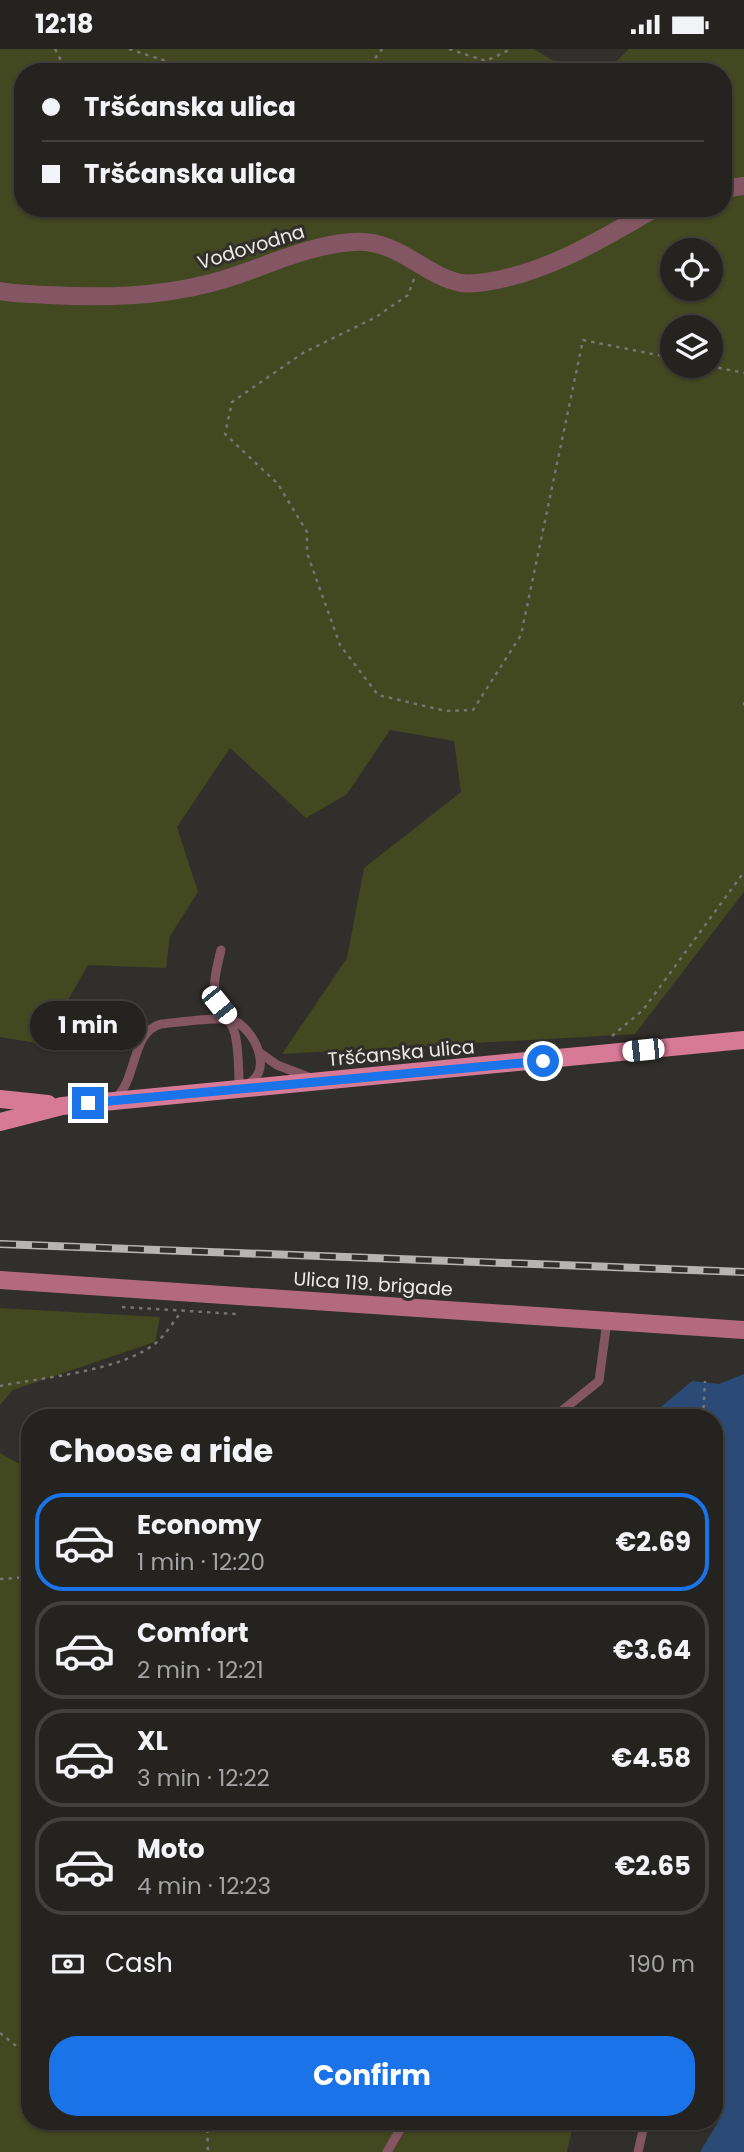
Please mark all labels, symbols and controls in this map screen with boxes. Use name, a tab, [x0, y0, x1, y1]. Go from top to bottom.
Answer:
text: 12:18	[35, 6, 94, 42]
text: Tršćanska ulica	[84, 89, 296, 125]
text: Tršćanska ulica	[84, 156, 296, 192]
street label: Vodovodna	[194, 218, 308, 276]
map controls	[660, 238, 723, 378]
button: locate	[660, 238, 723, 301]
button: layers	[660, 315, 723, 378]
car	[198, 982, 241, 1028]
callout: 1 min	[30, 1002, 146, 1051]
text: 1 min	[58, 1009, 118, 1041]
street label: Tršćanska ulica	[326, 1033, 476, 1073]
car	[622, 1037, 665, 1063]
route start	[527, 1045, 559, 1077]
route end	[72, 1087, 104, 1119]
street label: Ulica 119. brigade	[292, 1265, 454, 1303]
text: Choose a ride	[49, 1428, 273, 1473]
text: Economy	[137, 1507, 261, 1543]
icon: car	[53, 1511, 116, 1574]
text: €2.69	[616, 1524, 691, 1560]
text: 1 min · 12:20	[137, 1546, 265, 1578]
text: Comfort	[137, 1615, 249, 1651]
icon: car	[53, 1619, 116, 1682]
text: €3.64	[613, 1632, 691, 1668]
text: 2 min · 12:21	[137, 1654, 264, 1686]
text: XL	[137, 1723, 168, 1759]
icon: car	[53, 1727, 116, 1790]
text: €4.58	[612, 1740, 691, 1776]
text: 3 min · 12:22	[137, 1762, 270, 1794]
text: Moto	[137, 1831, 205, 1867]
icon: car	[53, 1835, 116, 1898]
text: €2.65	[615, 1848, 691, 1884]
text: 4 min · 12:23	[137, 1870, 271, 1902]
icon: cash	[49, 1945, 87, 1983]
text: Cash	[105, 1945, 173, 1981]
text: 190 m	[629, 1948, 695, 1980]
button: Confirm	[49, 2036, 695, 2116]

